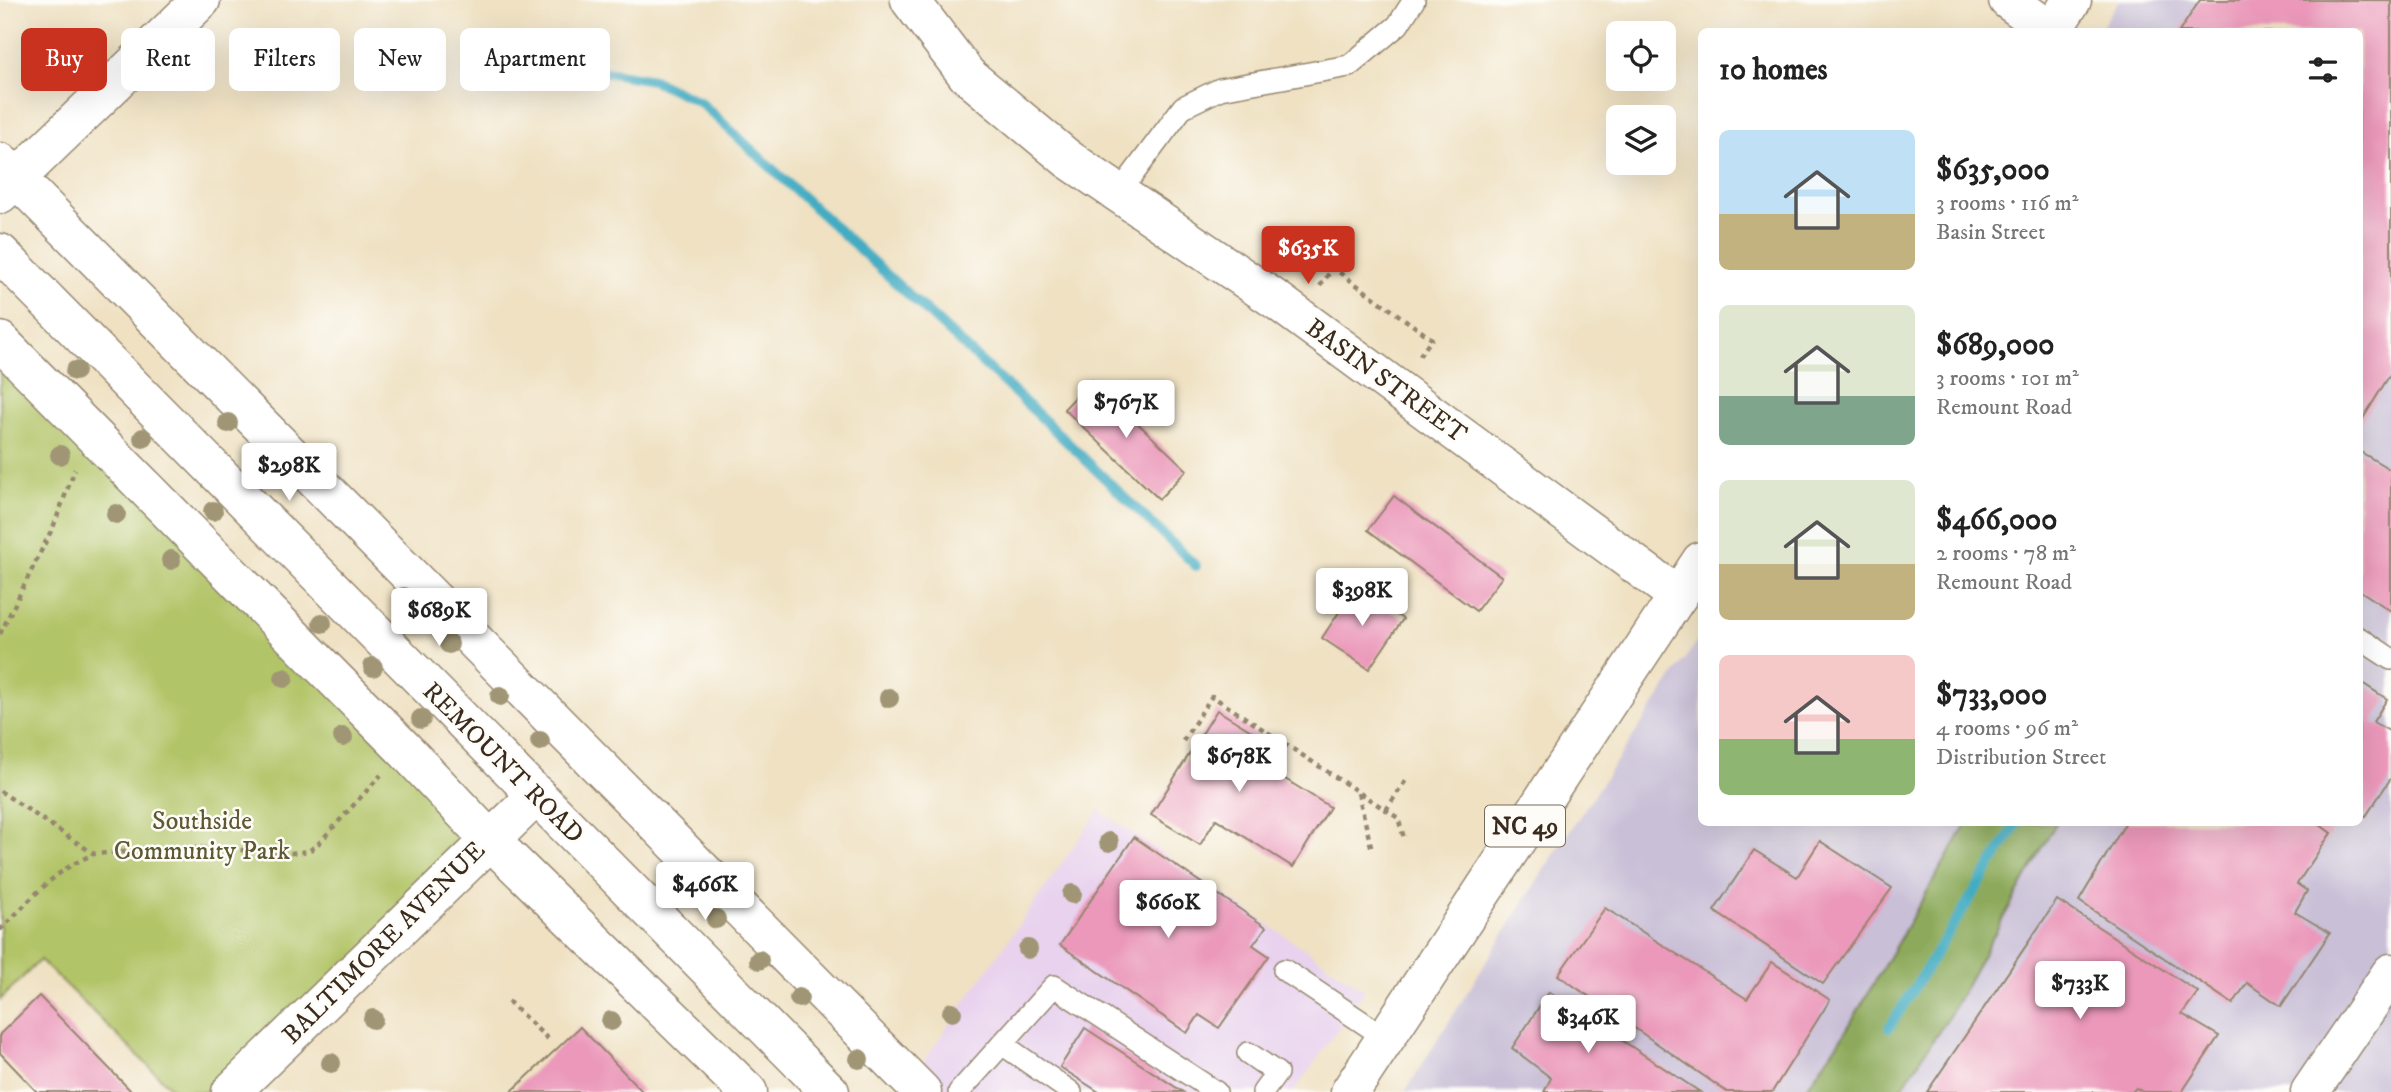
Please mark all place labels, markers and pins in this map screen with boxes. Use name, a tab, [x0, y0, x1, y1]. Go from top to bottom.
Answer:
pin: $635K	[1259, 226, 1357, 286]
pin: $767K	[1077, 380, 1175, 440]
pin: $298K	[240, 444, 338, 503]
pin: $398K	[1313, 568, 1411, 628]
pin: $689K	[390, 588, 488, 648]
pin: $678K	[1190, 734, 1288, 794]
pin: $466K	[656, 862, 754, 922]
pin: $660K	[1119, 880, 1217, 940]
pin: $733K	[2031, 962, 2129, 1021]
pin: $346K	[1539, 996, 1637, 1055]

